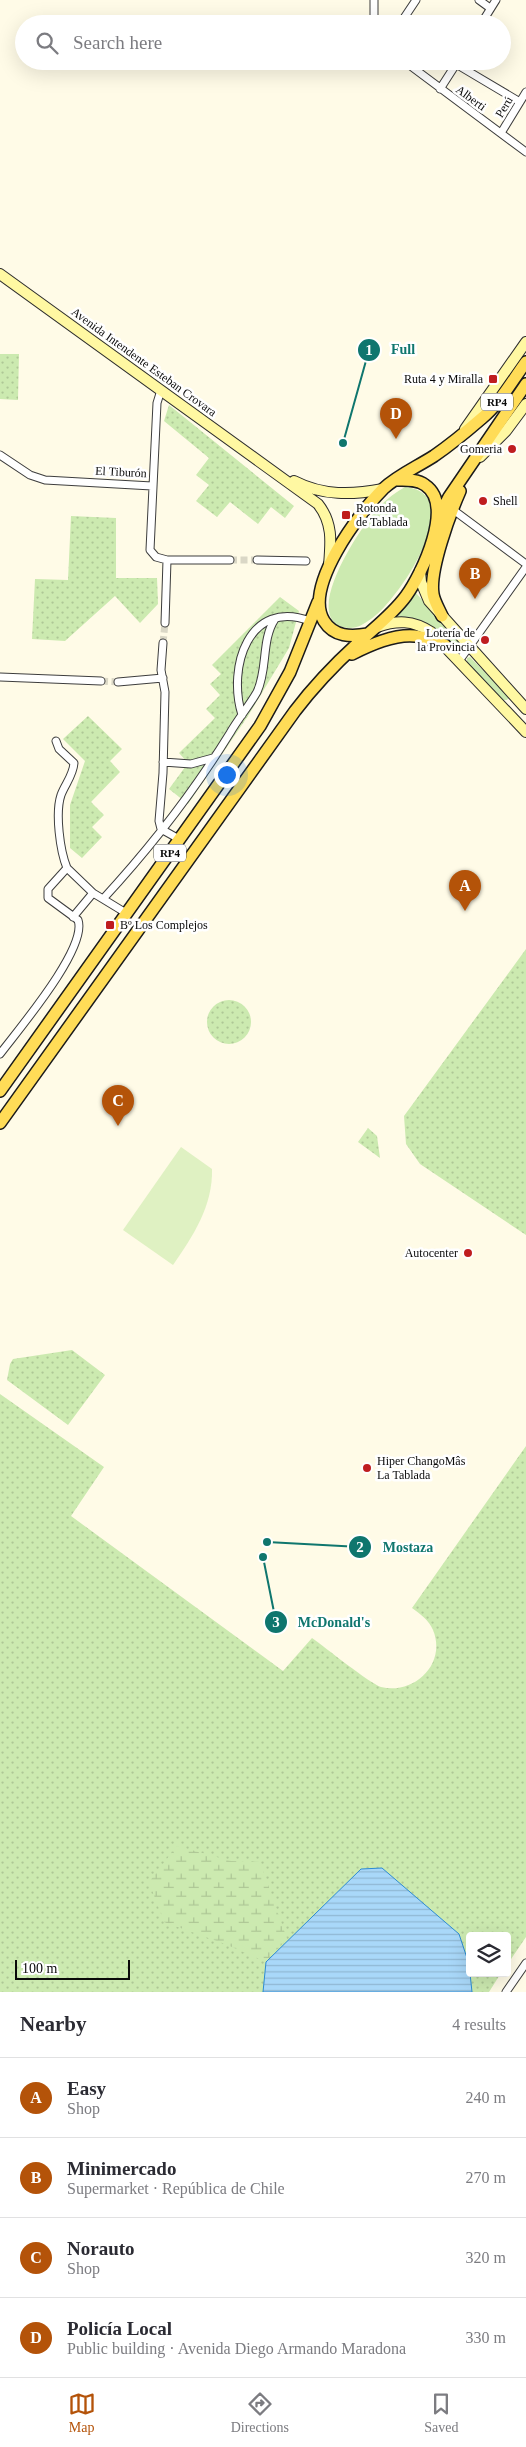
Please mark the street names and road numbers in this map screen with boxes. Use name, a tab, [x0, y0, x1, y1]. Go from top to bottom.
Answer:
street label: Alberti	[453, 82, 489, 114]
street label: Perú	[492, 94, 516, 120]
street label: Avenida Intendente Esteban Crovara	[69, 305, 220, 420]
road number: RP4	[481, 394, 513, 411]
street label: El Tiburón	[95, 464, 147, 480]
road number: RP4	[154, 844, 186, 861]

